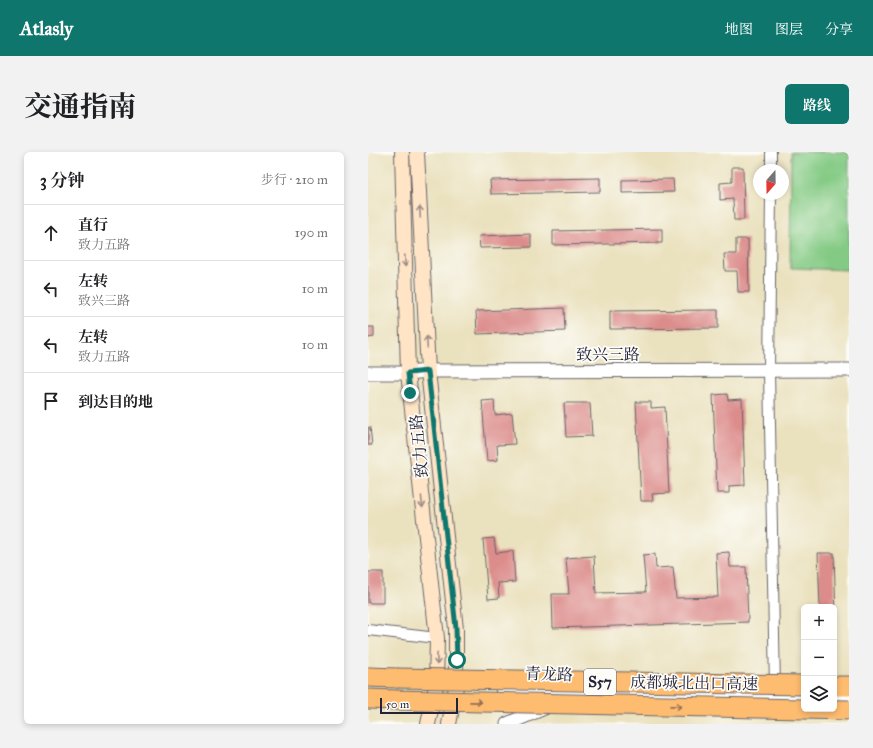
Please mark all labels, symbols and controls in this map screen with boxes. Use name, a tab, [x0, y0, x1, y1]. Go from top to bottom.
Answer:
text: Atlasly	[20, 17, 73, 40]
text: 地图	[725, 21, 753, 38]
text: 图层	[775, 21, 803, 38]
text: 分享	[825, 21, 853, 38]
button: 路线	[785, 84, 849, 124]
text: 交通指南	[24, 89, 136, 124]
north arrow	[753, 164, 789, 200]
text: 3 分钟	[40, 170, 84, 191]
text: 步行 · 210 m	[261, 172, 328, 188]
one-way arrow	[417, 206, 424, 219]
text: 直行	[78, 216, 108, 234]
icon: ahead	[40, 222, 62, 244]
text: 190 m	[295, 225, 328, 241]
text: 致力五路	[78, 237, 130, 253]
one-way arrow	[401, 254, 409, 267]
text: 左转	[78, 272, 108, 290]
icon: left	[40, 278, 62, 300]
text: 10 m	[302, 281, 328, 297]
text: 致兴三路	[78, 293, 130, 309]
text: 左转	[78, 328, 108, 346]
icon: left	[40, 334, 62, 356]
one-way arrow	[423, 336, 431, 349]
text: 10 m	[302, 337, 328, 353]
street label: 致兴三路	[576, 345, 640, 364]
text: 致力五路	[78, 349, 130, 365]
route end	[401, 384, 419, 402]
icon: arrive	[40, 390, 62, 412]
text: 到达目的地	[78, 393, 153, 411]
street label: 致力五路	[406, 413, 432, 479]
one-way arrow	[418, 495, 426, 508]
map controls	[801, 604, 837, 712]
button: +	[801, 604, 837, 640]
button: −	[801, 640, 837, 676]
route start	[448, 651, 466, 669]
one-way arrow	[433, 652, 441, 665]
street label: 青龙路	[525, 664, 573, 684]
road number: S57	[584, 669, 616, 695]
street label: 成都城北出口高速	[630, 672, 758, 694]
button: layers	[801, 676, 837, 712]
scale bar	[380, 696, 458, 715]
text: 50 m	[386, 698, 409, 711]
one-way arrow	[469, 698, 482, 706]
one-way arrow	[669, 703, 682, 710]

